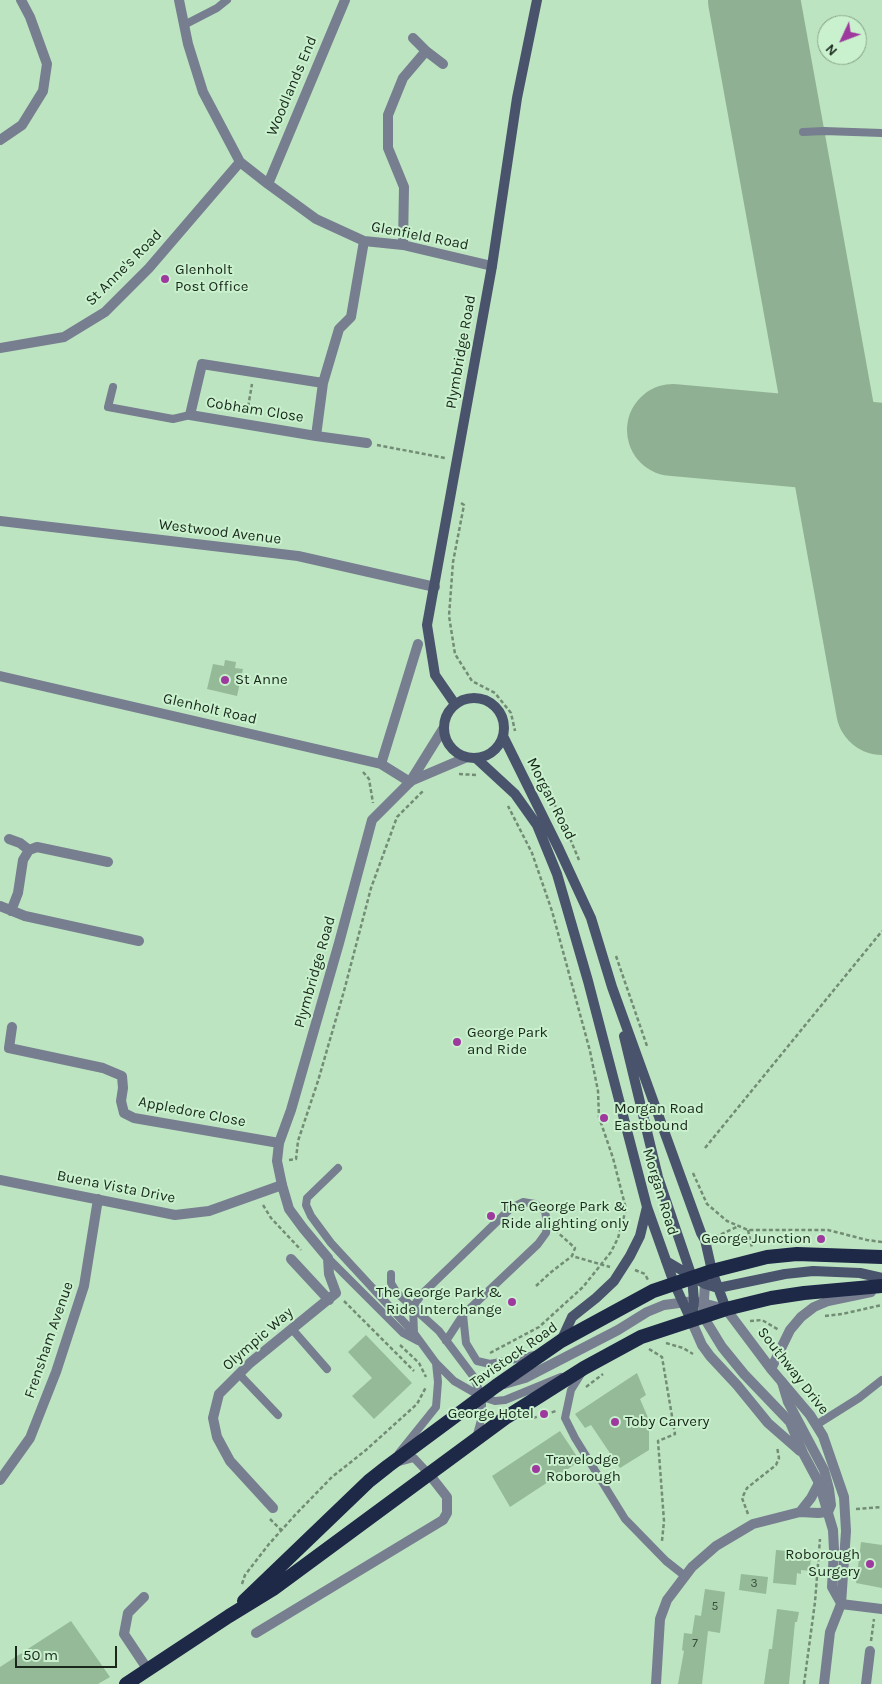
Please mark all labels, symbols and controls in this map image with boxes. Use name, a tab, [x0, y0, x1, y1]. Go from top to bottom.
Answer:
north arrow	[817, 15, 867, 65]
street label: Woodlands End	[263, 34, 321, 138]
text: N	[822, 40, 841, 59]
street label: Glenfield Road	[370, 218, 470, 254]
street label: St Anne's Road	[82, 226, 166, 310]
place label: Glenholt Post Office	[175, 261, 248, 296]
marker: Glenholt Post Office	[159, 273, 171, 285]
street label: Plymbridge Road	[442, 294, 480, 410]
street label: Cobham Close	[205, 393, 305, 427]
street label: Westwood Avenue	[158, 516, 282, 548]
place label: St Anne	[235, 671, 288, 689]
marker: St Anne	[219, 674, 231, 686]
street label: Glenholt Road	[161, 689, 259, 729]
street label: Morgan Road	[523, 755, 579, 843]
street label: Plymbridge Road	[290, 914, 340, 1030]
place label: George Park and Ride	[467, 1024, 548, 1059]
marker: George Park and Ride	[451, 1036, 463, 1048]
street label: Appledore Close	[137, 1093, 247, 1131]
place label: Morgan Road Eastbound	[614, 1100, 704, 1135]
marker: Morgan Road Eastbound	[598, 1112, 610, 1124]
street label: Morgan Road	[638, 1146, 682, 1238]
street label: Buena Vista Drive	[55, 1167, 177, 1207]
place label: The George Park & Ride alighting only	[501, 1198, 629, 1233]
marker: The George Park & Ride alighting only	[485, 1210, 497, 1222]
place label: George Junction	[701, 1230, 811, 1248]
marker: George Junction	[815, 1233, 827, 1245]
street label: Frensham Avenue	[21, 1279, 77, 1401]
place label: The George Park & Ride Interchange	[376, 1284, 502, 1319]
marker: The George Park & Ride Interchange	[506, 1296, 518, 1308]
street label: Olympic Way	[219, 1303, 297, 1375]
street label: Tavistock Road	[467, 1318, 561, 1392]
street label: Southway Drive	[753, 1324, 833, 1418]
place label: George Hotel	[448, 1405, 534, 1423]
marker: George Hotel	[538, 1408, 550, 1420]
place label: Toby Carvery	[625, 1413, 709, 1431]
marker: Toby Carvery	[609, 1416, 621, 1428]
place label: Travelodge Roborough	[546, 1451, 621, 1486]
marker: Travelodge Roborough	[530, 1463, 542, 1475]
place label: Roborough Surgery	[785, 1546, 860, 1581]
marker: Roborough Surgery	[864, 1558, 876, 1570]
house number: 3	[750, 1577, 758, 1591]
house number: 5	[712, 1600, 718, 1614]
scale bar	[18, 1636, 120, 1668]
house number: 7	[692, 1637, 698, 1651]
text: 50 m	[23, 1646, 58, 1664]

